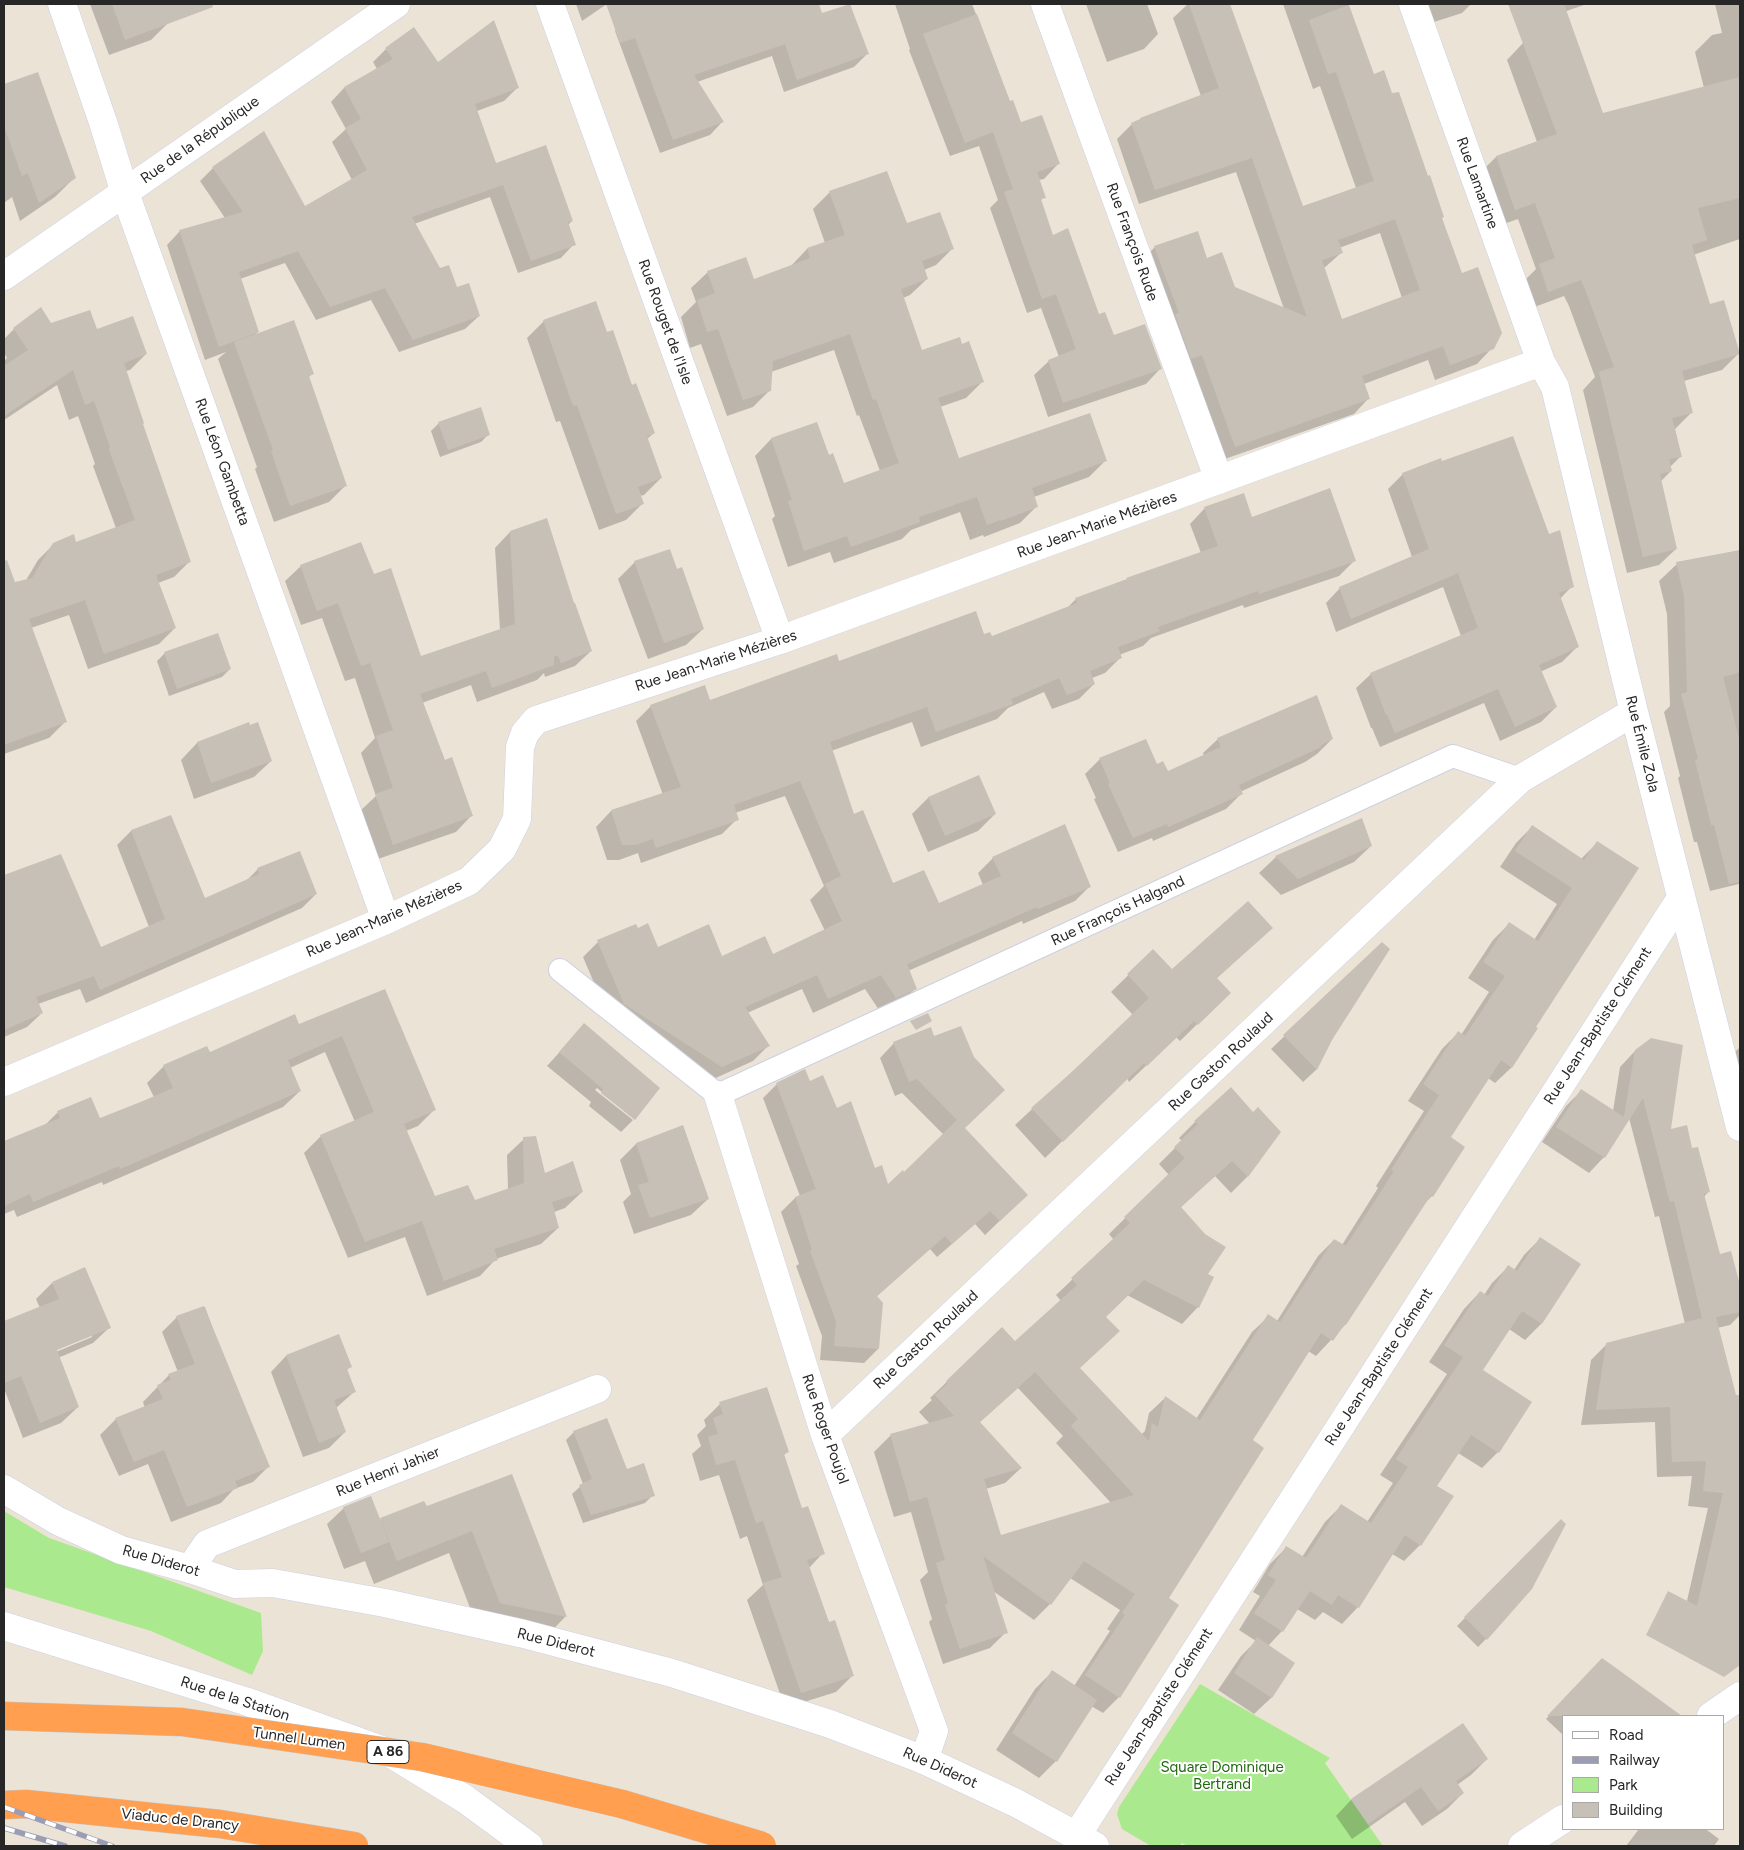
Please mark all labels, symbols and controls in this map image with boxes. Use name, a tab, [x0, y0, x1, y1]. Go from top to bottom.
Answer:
street label: Rue de la République	[137, 92, 263, 188]
street label: Rue Lamartine	[1452, 135, 1502, 231]
street label: Rue François Rude	[1102, 180, 1162, 304]
street label: Rue Rouget de l'Isle	[634, 257, 696, 387]
street label: Rue Léon Gambetta	[191, 396, 253, 528]
street label: Rue Jean-Marie Mézières	[1015, 488, 1179, 562]
street label: Rue Jean-Marie Mézières	[633, 626, 799, 696]
street label: Rue Émile Zola	[1621, 694, 1663, 794]
street label: Rue François Halgand	[1048, 872, 1188, 950]
street label: Rue Jean-Marie Mézières	[303, 876, 465, 962]
street label: Rue Jean-Baptiste Clément	[1540, 944, 1656, 1108]
street label: Rue Gaston Roulaud	[1165, 1009, 1277, 1115]
street label: Rue Jean-Baptiste Clément	[1321, 1285, 1437, 1449]
street label: Rue Gaston Roulaud	[870, 1287, 982, 1393]
street label: Rue Roger Poujol	[798, 1372, 852, 1486]
street label: Rue Henri Jahier	[334, 1443, 442, 1501]
street label: Rue Diderot	[120, 1541, 202, 1581]
street label: Rue Diderot	[515, 1625, 597, 1661]
street label: Rue Jean-Baptiste Clément	[1101, 1625, 1217, 1789]
street label: Rue de la Station	[178, 1673, 292, 1725]
legend	[1562, 1715, 1724, 1830]
street label: Tunnel Lumen	[252, 1724, 346, 1754]
text: Road	[1609, 1726, 1644, 1744]
road number: A 86	[367, 1740, 409, 1764]
street label: Rue Diderot	[900, 1744, 980, 1792]
text: Railway	[1609, 1751, 1660, 1769]
park label: Square Dominique Bertrand	[1160, 1759, 1284, 1794]
text: Park	[1609, 1776, 1638, 1794]
text: Building	[1609, 1801, 1663, 1819]
street label: Viaduc de Drancy	[120, 1805, 240, 1835]

